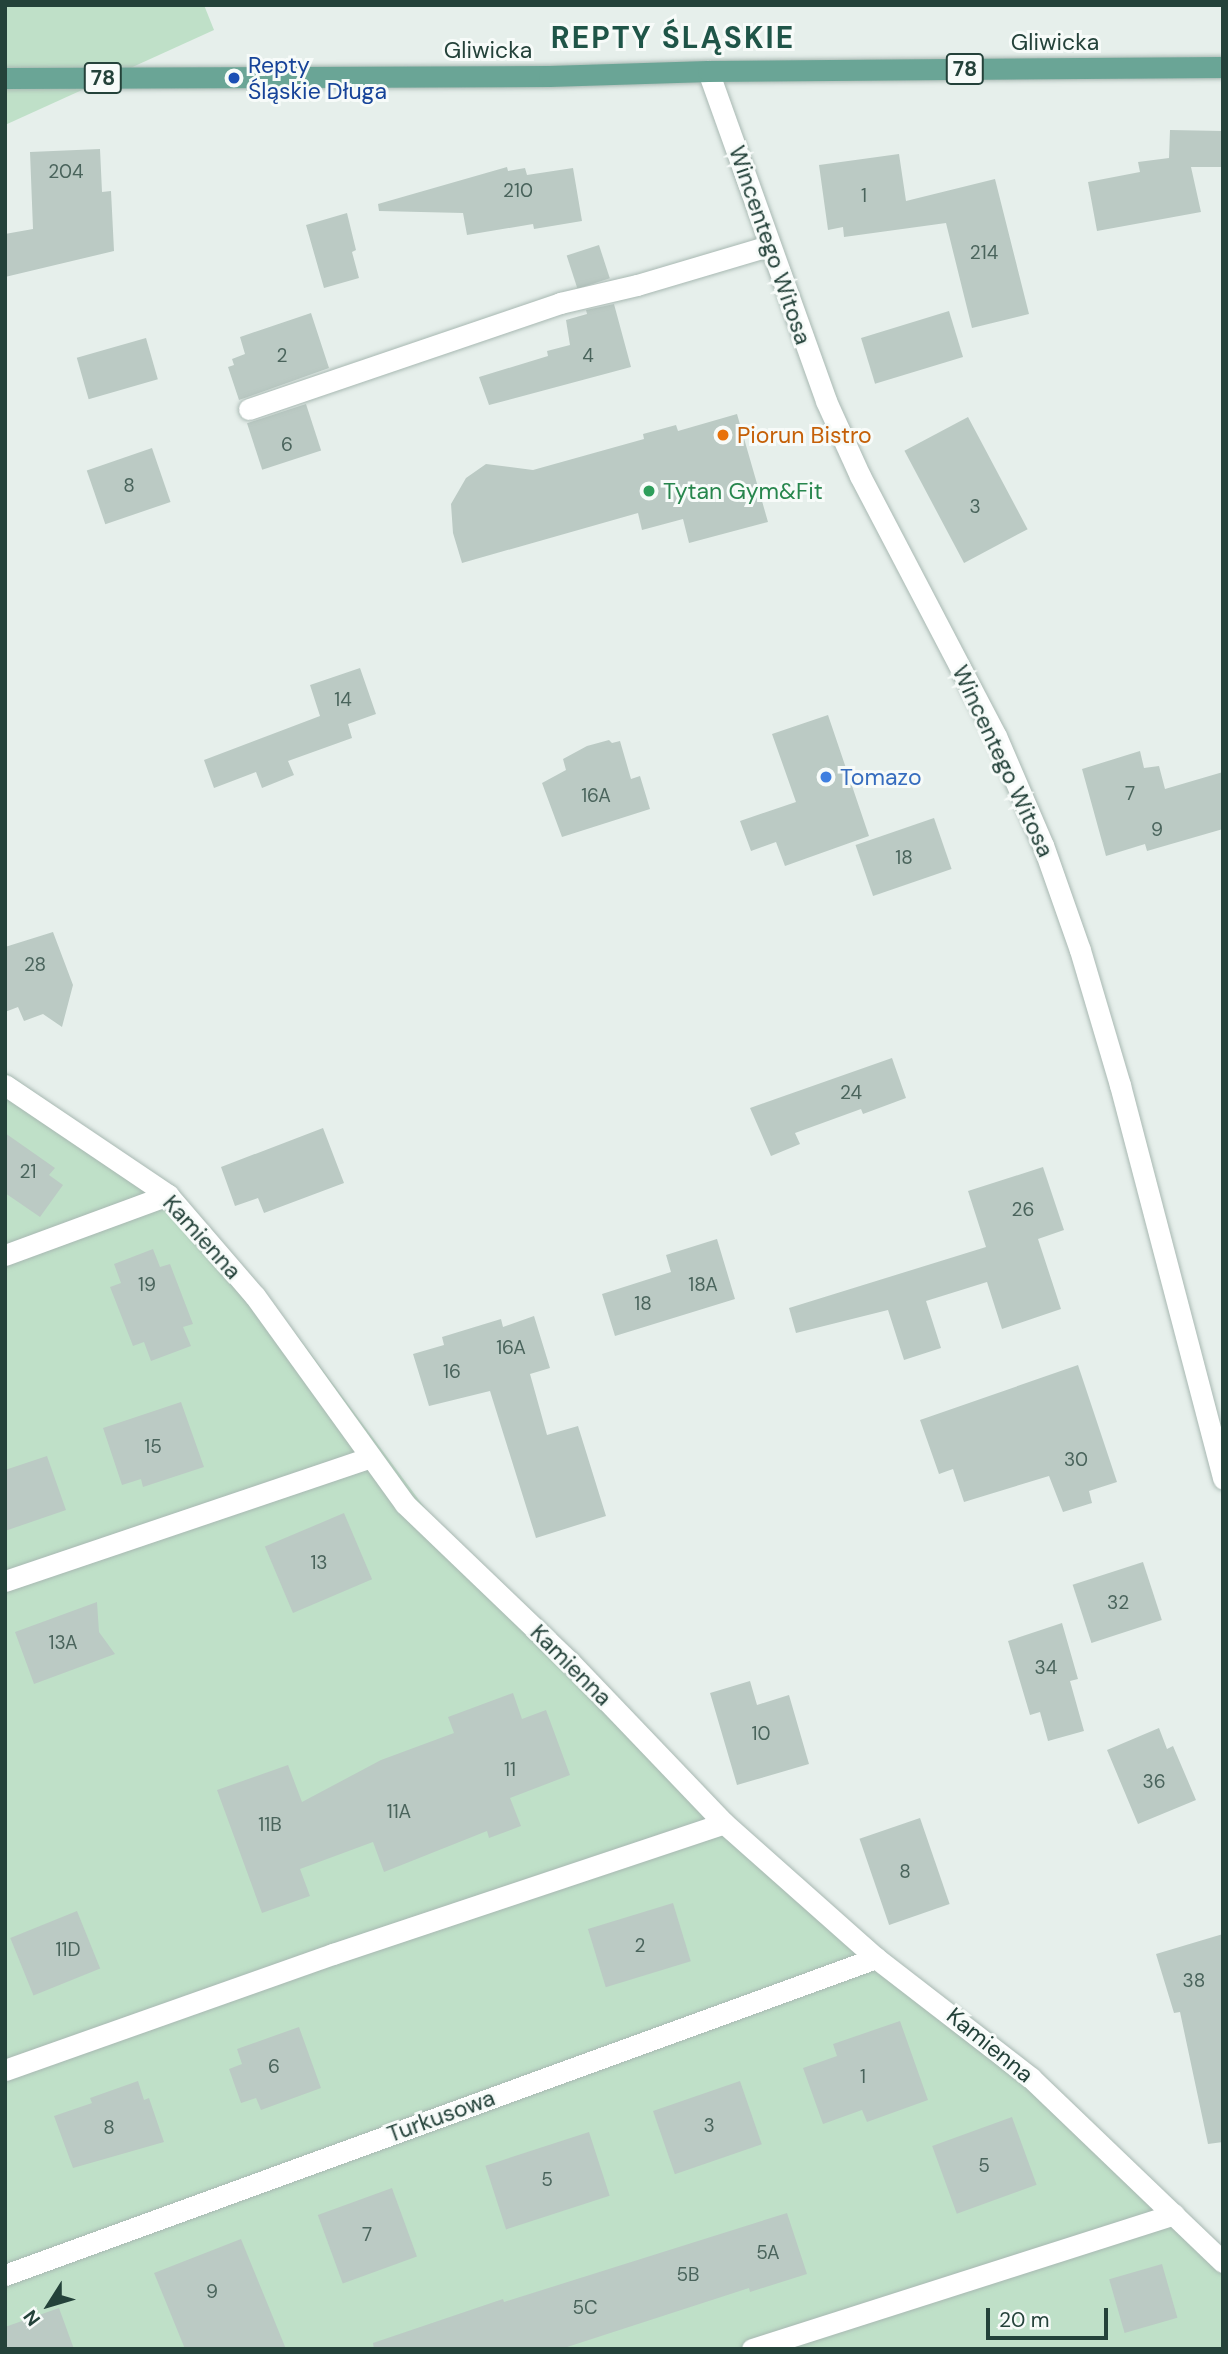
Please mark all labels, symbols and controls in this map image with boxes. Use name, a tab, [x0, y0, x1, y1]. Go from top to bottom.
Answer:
district label: REPTY ŚLĄSKIE	[552, 20, 794, 56]
street label: Gliwicka	[1011, 28, 1099, 56]
street label: Gliwicka	[444, 36, 532, 64]
place label: Repty Śląskie Długa	[248, 51, 387, 105]
road number: 78	[946, 52, 984, 86]
road number: 78	[84, 60, 122, 96]
marker: Repty Śląskie Długa	[226, 70, 242, 86]
street label: Wincentego Witosa	[723, 142, 817, 348]
house number: 204	[48, 161, 84, 183]
house number: 210	[503, 180, 533, 202]
house number: 1	[861, 185, 867, 207]
house number: 214	[970, 242, 998, 264]
house number: 2	[277, 345, 287, 367]
house number: 4	[582, 345, 594, 367]
place label: Piorun Bistro	[737, 421, 872, 449]
marker: Piorun Bistro	[715, 427, 731, 443]
house number: 6	[281, 434, 293, 456]
house number: 8	[123, 475, 135, 497]
place label: Tytan Gym&Fit	[663, 477, 823, 505]
marker: Tytan Gym&Fit	[641, 483, 657, 499]
house number: 3	[969, 496, 981, 518]
street label: Wincentego Witosa	[946, 661, 1060, 861]
house number: 14	[334, 689, 352, 711]
place label: Tomazo	[840, 763, 922, 791]
marker: Tomazo	[818, 769, 834, 785]
house number: 7	[1125, 783, 1135, 805]
house number: 16A	[581, 785, 611, 807]
house number: 9	[1151, 819, 1163, 841]
house number: 18	[895, 847, 913, 869]
house number: 28	[24, 954, 46, 976]
house number: 24	[840, 1082, 862, 1104]
house number: 21	[20, 1161, 36, 1183]
street label: Kamienna	[157, 1189, 247, 1285]
house number: 26	[1012, 1199, 1034, 1221]
house number: 19	[138, 1274, 156, 1296]
house number: 18A	[688, 1274, 718, 1296]
house number: 18	[634, 1293, 652, 1315]
house number: 16A	[496, 1337, 526, 1359]
house number: 16	[443, 1361, 461, 1383]
house number: 15	[144, 1436, 162, 1458]
house number: 30	[1064, 1449, 1088, 1471]
house number: 13	[310, 1552, 328, 1574]
house number: 32	[1107, 1592, 1129, 1614]
street label: Kamienna	[525, 1619, 617, 1711]
house number: 13A	[48, 1632, 78, 1654]
house number: 34	[1035, 1657, 1057, 1679]
house number: 10	[752, 1723, 770, 1745]
house number: 11	[504, 1759, 516, 1781]
house number: 36	[1142, 1771, 1166, 1793]
house number: 11A	[387, 1801, 411, 1823]
house number: 11B	[258, 1814, 282, 1836]
house number: 8	[899, 1861, 911, 1883]
house number: 2	[635, 1935, 645, 1957]
house number: 11D	[56, 1939, 80, 1961]
house number: 38	[1183, 1970, 1205, 1992]
street label: Kamienna	[941, 2002, 1039, 2088]
house number: 6	[268, 2056, 280, 2078]
house number: 1	[860, 2066, 866, 2088]
street label: Turkusowa	[383, 2084, 499, 2148]
house number: 3	[703, 2115, 715, 2137]
house number: 8	[103, 2117, 115, 2139]
house number: 5	[978, 2155, 990, 2177]
house number: 5	[541, 2169, 553, 2191]
house number: 7	[362, 2224, 372, 2246]
house number: 5A	[756, 2242, 780, 2264]
house number: 5B	[676, 2264, 700, 2286]
north arrow	[14, 2270, 84, 2340]
house number: 9	[206, 2281, 218, 2303]
scale bar	[990, 2294, 1112, 2338]
house number: 5C	[572, 2297, 598, 2319]
text: N	[18, 2305, 46, 2331]
text: 20 m	[999, 2306, 1050, 2334]

